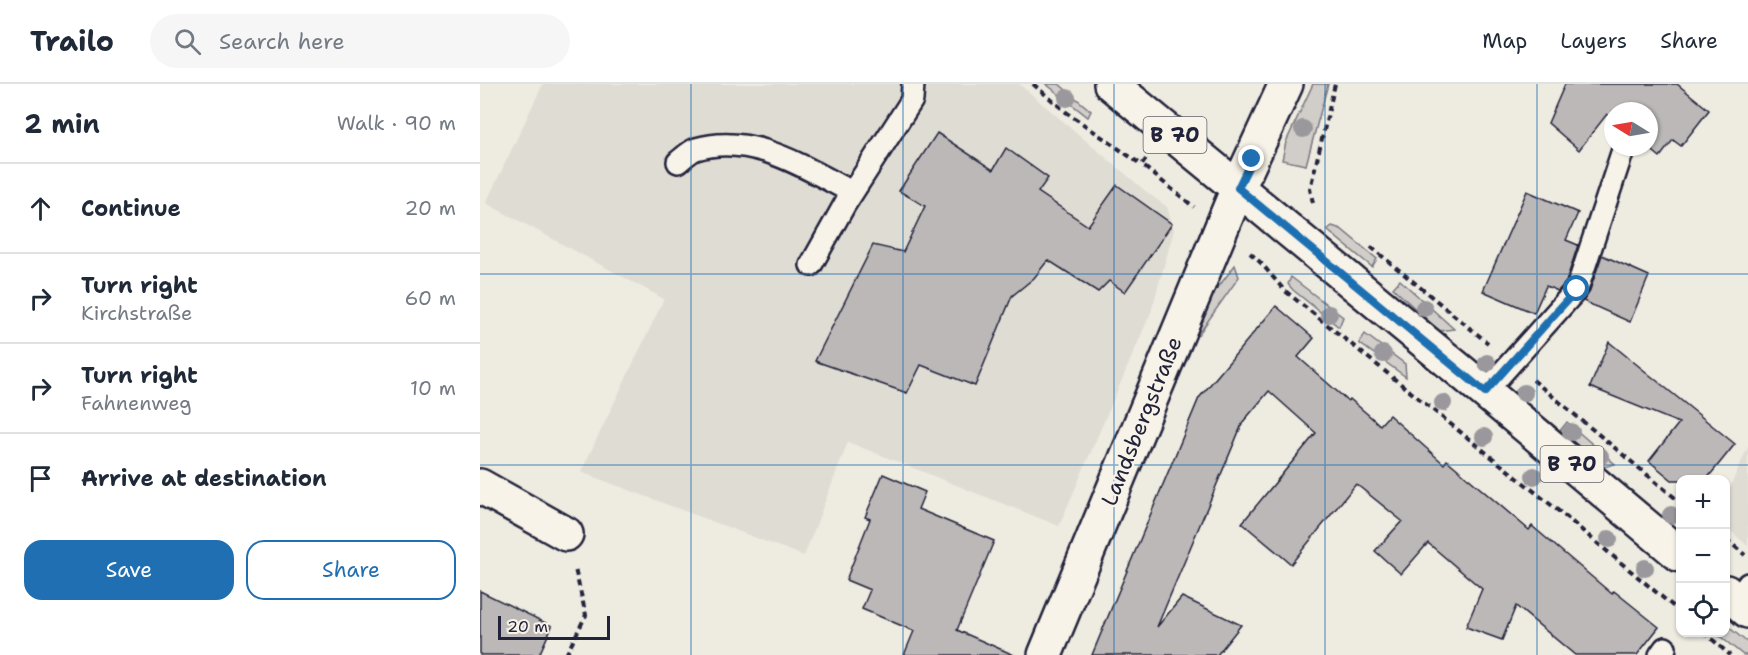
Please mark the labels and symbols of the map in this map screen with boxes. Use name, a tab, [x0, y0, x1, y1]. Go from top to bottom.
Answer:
north arrow	[1604, 102, 1658, 156]
road number: B 70	[1144, 117, 1206, 153]
route end	[1238, 145, 1264, 171]
route start	[1563, 275, 1589, 301]
street label: Landsbergstraße	[1094, 332, 1189, 510]
road number: B 70	[1540, 446, 1604, 482]
scale bar	[498, 613, 610, 640]

